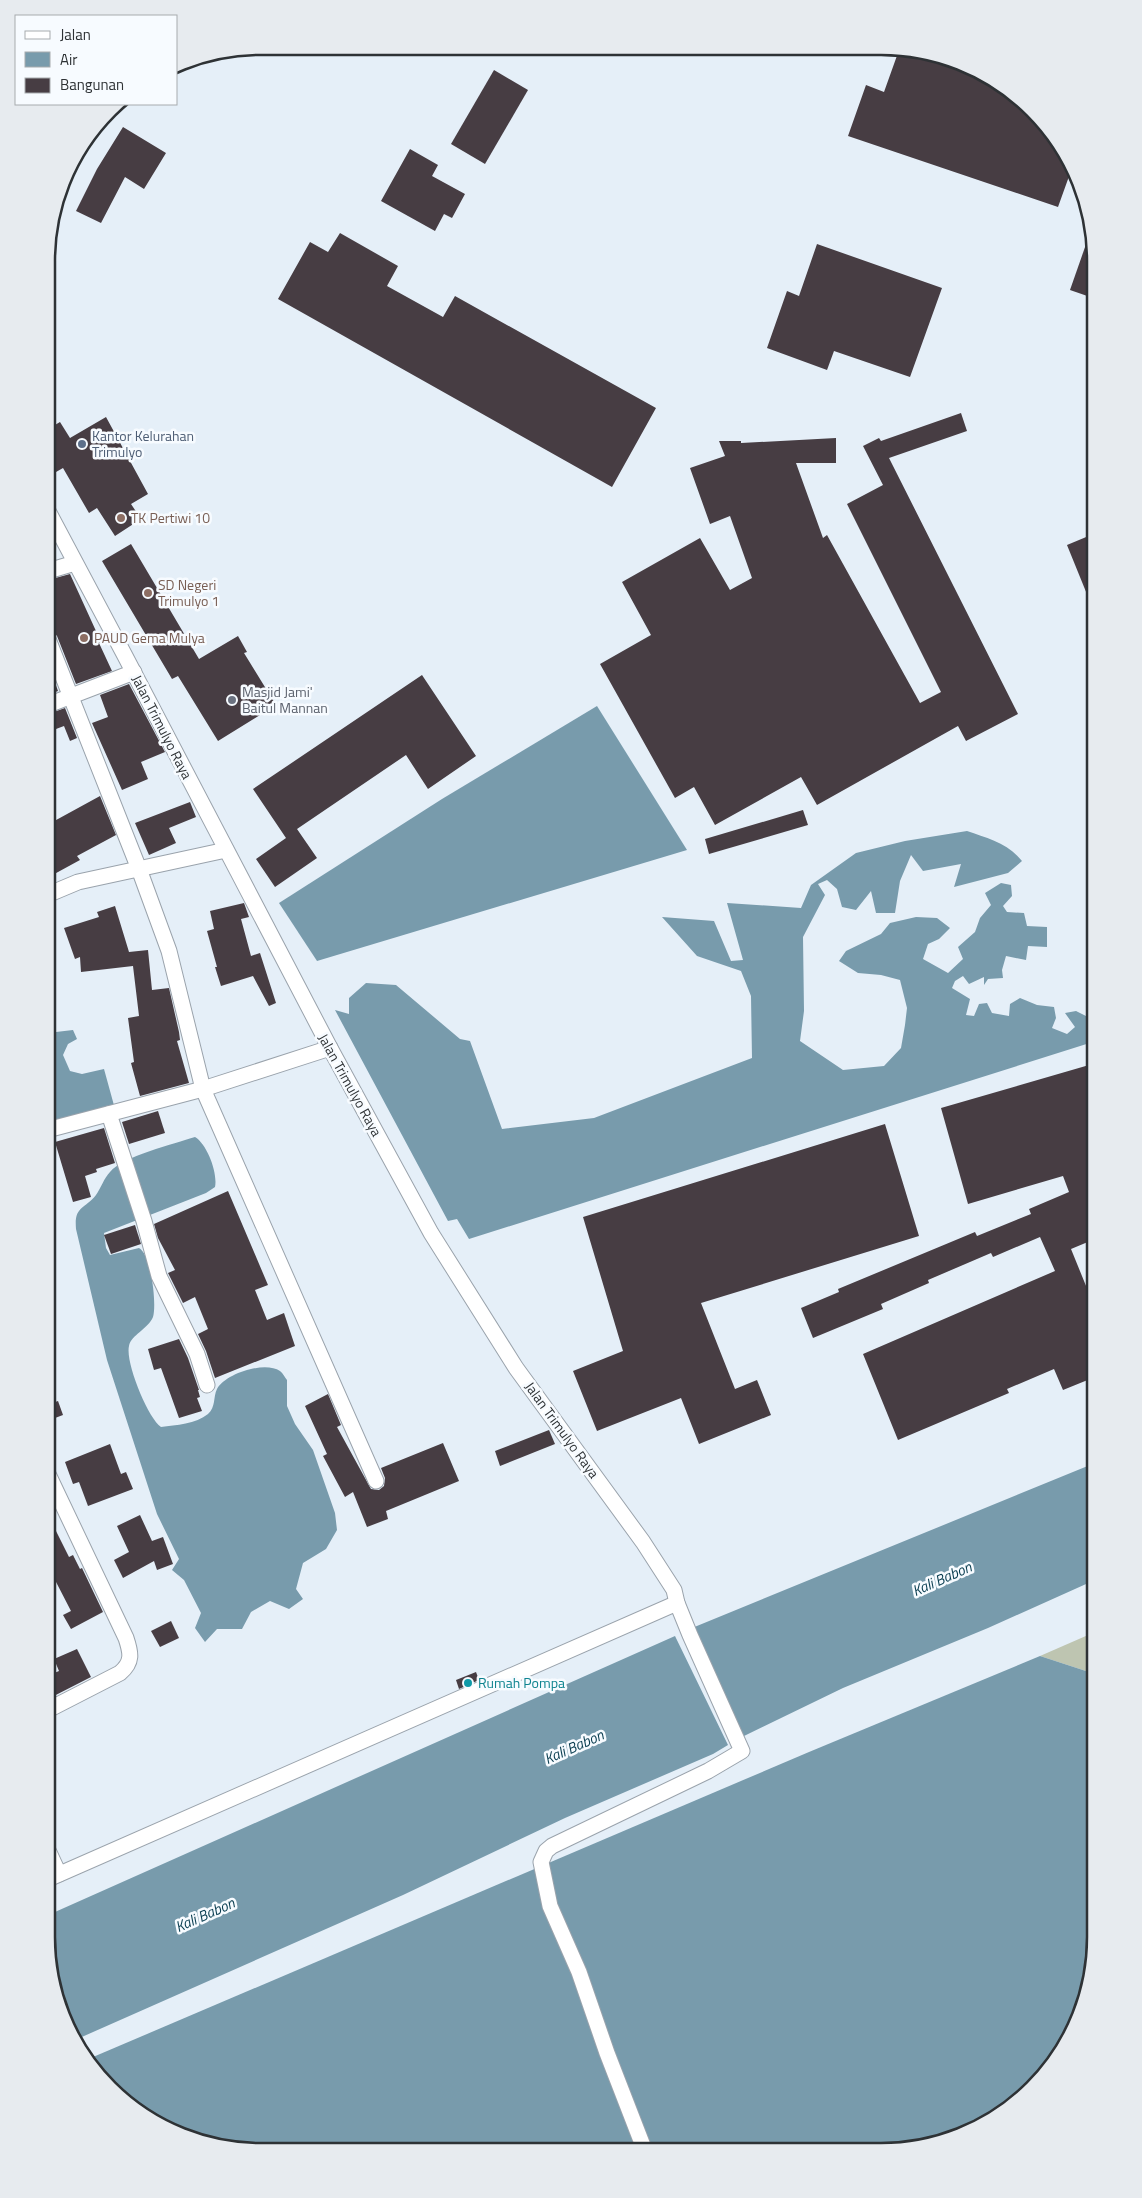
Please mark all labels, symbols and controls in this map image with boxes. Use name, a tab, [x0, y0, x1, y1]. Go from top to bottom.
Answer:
legend	[15, 15, 178, 105]
text: Jalan	[60, 23, 91, 46]
text: Air	[60, 48, 77, 71]
text: Bangunan	[60, 73, 124, 96]
place label: Kantor Kelurahan Trimulyo	[92, 425, 194, 462]
marker: Kantor Kelurahan Trimulyo	[76, 438, 88, 450]
place label: TK Pertiwi 10	[131, 507, 210, 528]
marker: TK Pertiwi 10	[115, 512, 127, 524]
place label: SD Negeri Trimulyo 1	[158, 574, 219, 611]
marker: SD Negeri Trimulyo 1	[142, 587, 154, 599]
place label: PAUD Gema Mulya	[94, 627, 205, 648]
marker: PAUD Gema Mulya	[78, 632, 90, 644]
street label: Jalan Trimulyo Raya	[127, 671, 198, 783]
place label: Masjid Jami' Baitul Mannan	[242, 681, 328, 718]
marker: Masjid Jami' Baitul Mannan	[226, 694, 238, 706]
street label: Jalan Trimulyo Raya	[313, 1030, 387, 1140]
street label: Jalan Trimulyo Raya	[520, 1377, 605, 1482]
water label: Kali Babon	[908, 1555, 976, 1602]
place label: Rumah Pompa	[478, 1672, 565, 1693]
marker: Rumah Pompa	[462, 1677, 474, 1689]
water label: Kali Babon	[540, 1723, 608, 1770]
water label: Kali Babon	[171, 1891, 239, 1938]

